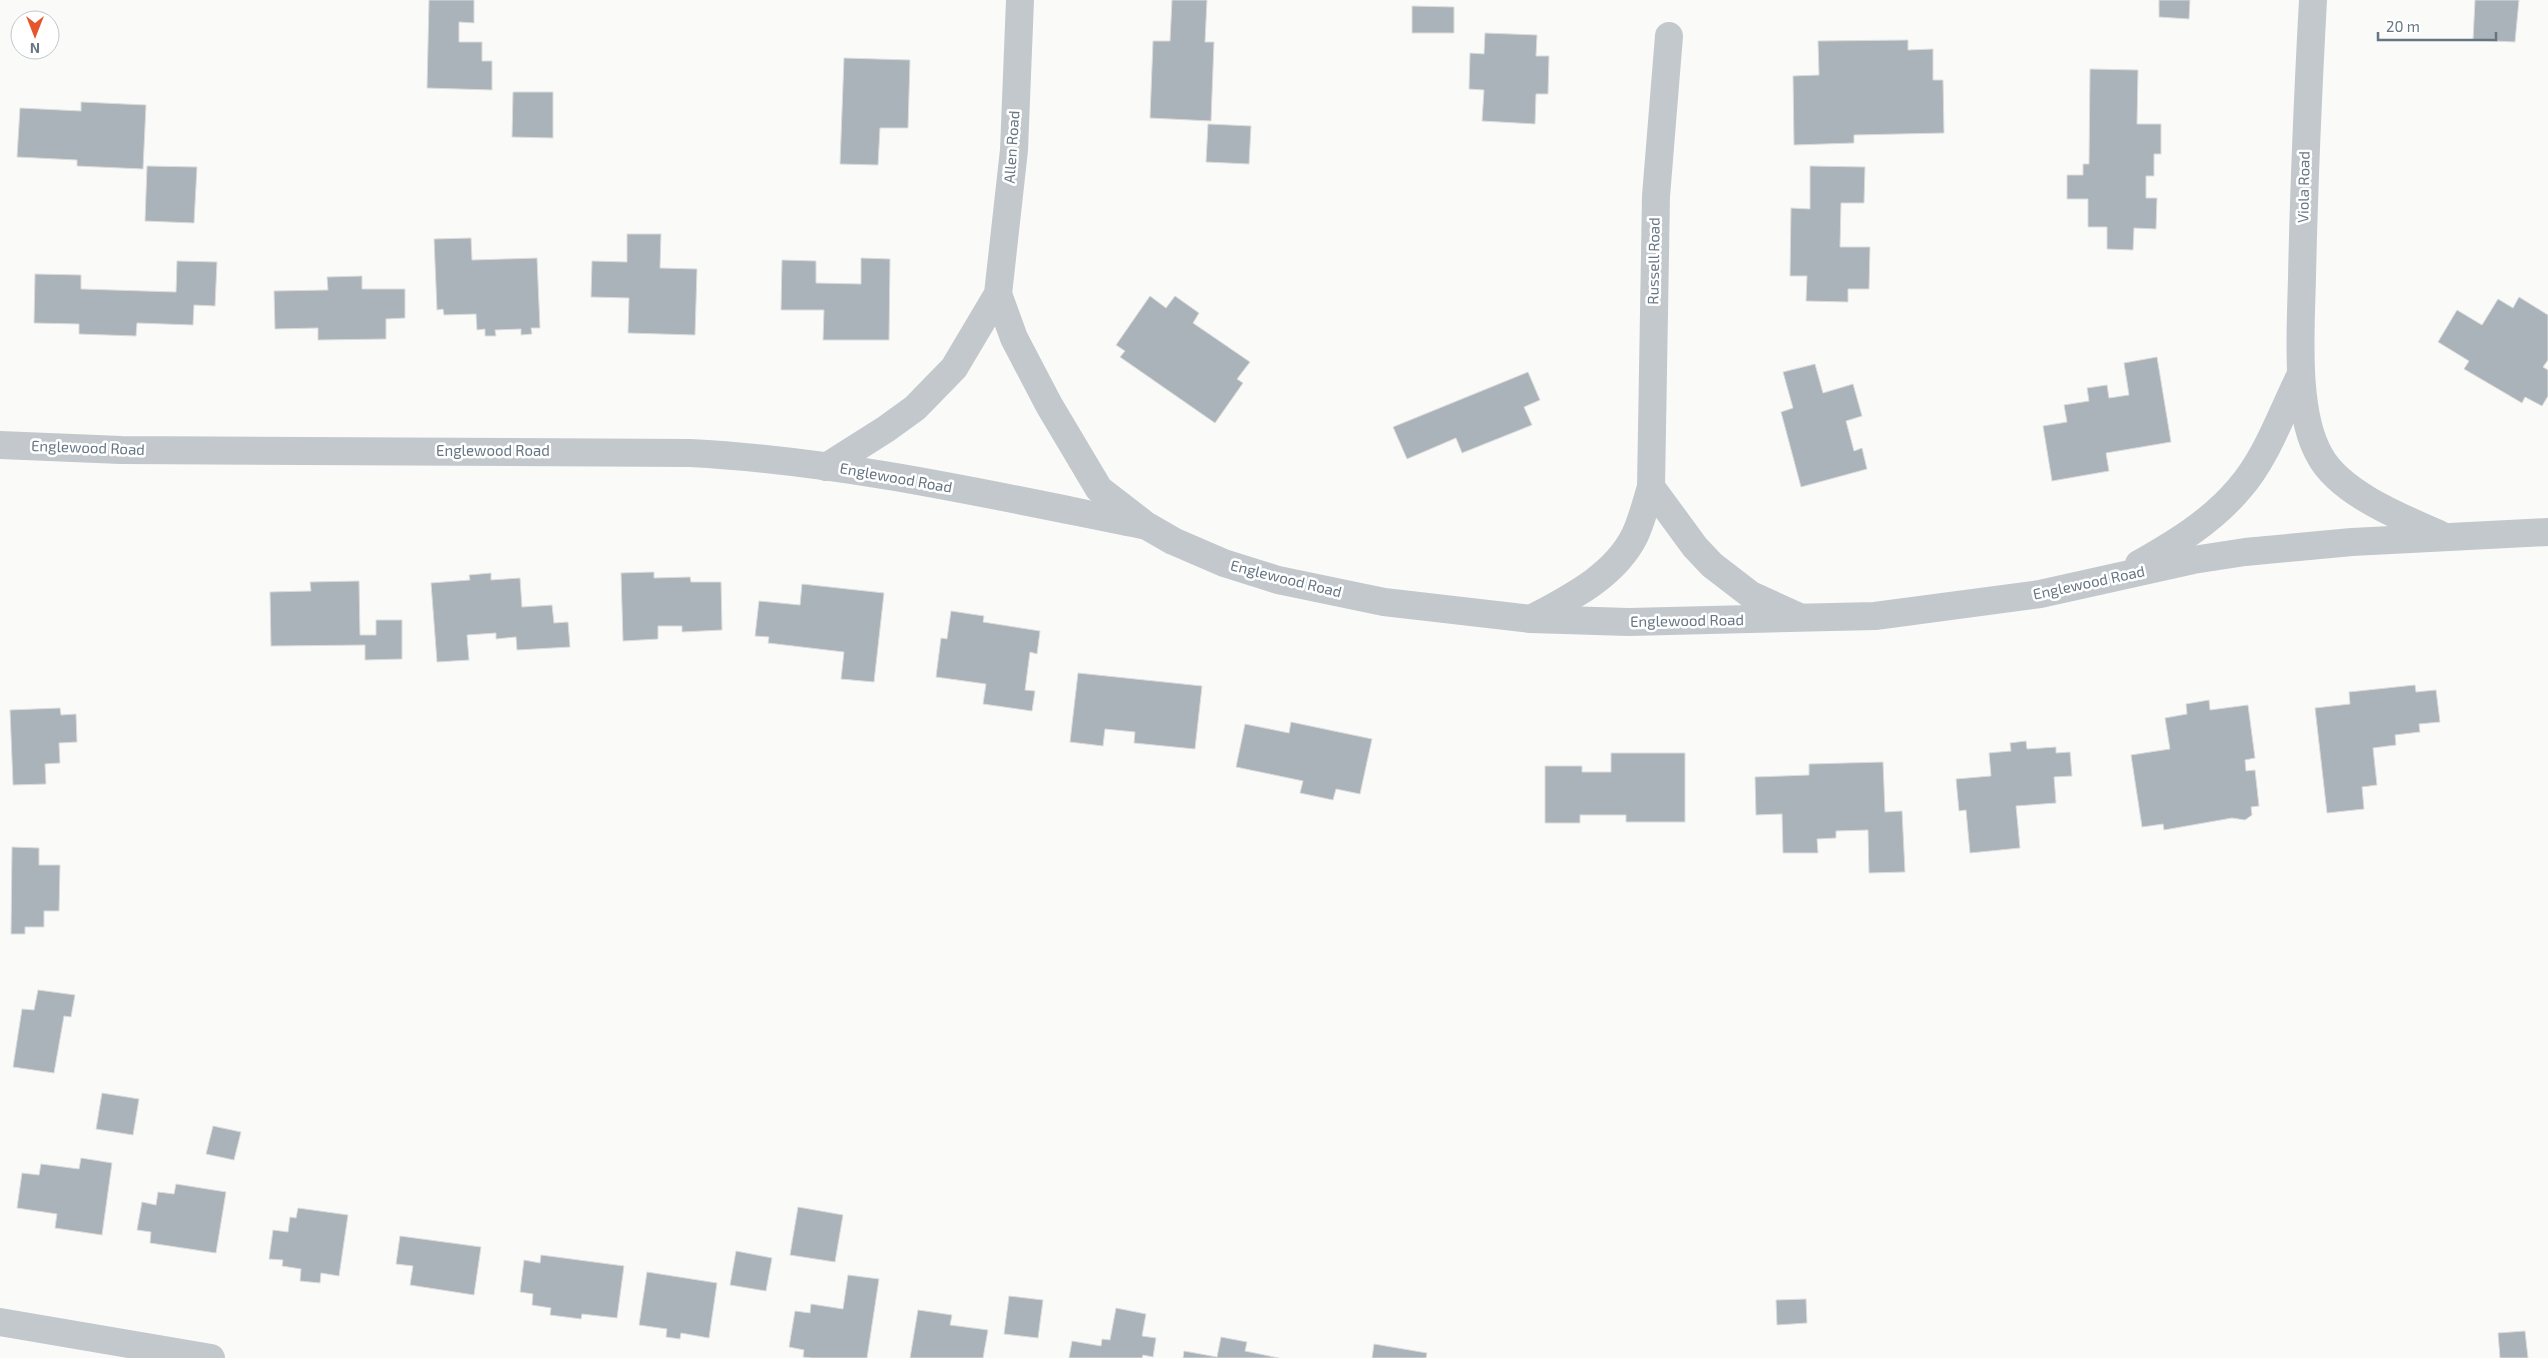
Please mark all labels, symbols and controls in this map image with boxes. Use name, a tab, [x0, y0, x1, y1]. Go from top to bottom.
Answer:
north arrow	[10, 10, 60, 60]
scale bar	[2378, 10, 2496, 42]
text: 20 m	[2386, 17, 2420, 35]
text: N	[30, 40, 40, 57]
street label: Allen Road	[999, 110, 1023, 184]
street label: Viola Road	[2293, 151, 2313, 223]
street label: Russell Road	[1643, 217, 1663, 305]
street label: Englewood Road	[31, 436, 145, 458]
street label: Englewood Road	[436, 441, 550, 459]
street label: Englewood Road	[839, 458, 954, 496]
street label: Englewood Road	[1229, 556, 1344, 601]
street label: Englewood Road	[2031, 561, 2146, 603]
street label: Englewood Road	[1630, 610, 1744, 630]

